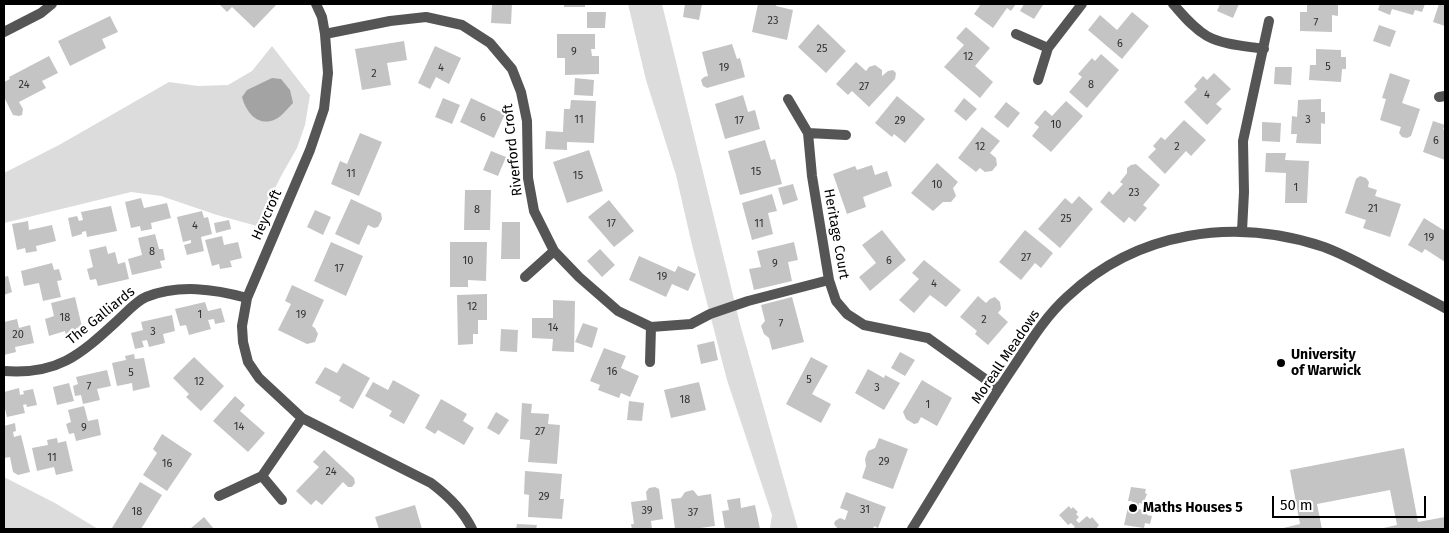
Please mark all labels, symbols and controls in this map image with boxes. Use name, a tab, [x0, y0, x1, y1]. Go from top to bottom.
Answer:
house number: 23	[768, 14, 778, 28]
house number: 7	[1314, 16, 1318, 30]
house number: 6	[1117, 37, 1123, 51]
house number: 25	[817, 42, 827, 56]
house number: 9	[571, 45, 577, 59]
house number: 12	[963, 50, 973, 64]
house number: 5	[1325, 60, 1331, 74]
house number: 4	[438, 61, 444, 75]
house number: 19	[719, 61, 729, 75]
house number: 2	[371, 67, 377, 81]
house number: 24	[19, 78, 29, 92]
house number: 8	[1088, 78, 1094, 92]
house number: 27	[859, 80, 869, 94]
house number: 4	[1204, 88, 1210, 102]
street label: Riverford Croft	[500, 103, 526, 197]
house number: 6	[480, 111, 486, 125]
house number: 11	[574, 113, 584, 127]
house number: 3	[1305, 113, 1311, 127]
house number: 17	[734, 114, 744, 128]
house number: 29	[894, 114, 906, 128]
house number: 10	[1051, 118, 1061, 132]
house number: 6	[1433, 134, 1439, 148]
house number: 12	[975, 140, 985, 154]
house number: 2	[1174, 140, 1180, 154]
house number: 15	[751, 165, 761, 179]
house number: 11	[346, 167, 356, 181]
house number: 15	[573, 169, 583, 183]
house number: 10	[932, 178, 942, 192]
house number: 1	[1294, 181, 1298, 195]
house number: 23	[1129, 186, 1139, 200]
street label: Heycroft	[248, 187, 286, 243]
street label: Heritage Court	[820, 187, 852, 281]
house number: 21	[1368, 202, 1378, 216]
house number: 8	[474, 203, 480, 217]
house number: 25	[1061, 212, 1071, 226]
house number: 17	[606, 217, 616, 231]
house number: 11	[754, 217, 764, 231]
house number: 4	[192, 219, 198, 233]
house number: 19	[1424, 231, 1434, 245]
house number: 8	[149, 245, 155, 259]
house number: 27	[1021, 251, 1031, 265]
house number: 10	[463, 254, 473, 268]
house number: 6	[886, 254, 892, 268]
house number: 9	[772, 257, 778, 271]
house number: 17	[334, 262, 344, 276]
house number: 19	[657, 270, 667, 284]
house number: 4	[931, 277, 937, 291]
street label: The Galliards	[64, 283, 138, 349]
house number: 12	[467, 300, 477, 314]
street label: Moreall Meadows	[968, 307, 1044, 407]
house number: 1	[198, 308, 202, 322]
house number: 19	[296, 308, 306, 322]
house number: 18	[60, 311, 70, 325]
house number: 2	[981, 313, 987, 327]
house number: 7	[779, 317, 783, 331]
house number: 14	[548, 321, 558, 335]
house number: 3	[150, 325, 156, 339]
house number: 20	[12, 328, 24, 342]
place label: University of Warwick	[1291, 347, 1361, 380]
marker: University of Warwick	[1275, 357, 1287, 369]
house number: 16	[607, 365, 617, 379]
house number: 5	[128, 366, 134, 380]
house number: 5	[806, 373, 812, 387]
house number: 12	[194, 375, 204, 389]
house number: 7	[87, 380, 91, 394]
house number: 3	[874, 381, 880, 395]
house number: 18	[680, 393, 690, 407]
house number: 1	[926, 398, 930, 412]
house number: 14	[234, 420, 244, 434]
house number: 9	[81, 421, 87, 435]
house number: 27	[535, 425, 545, 439]
house number: 11	[47, 451, 57, 465]
house number: 29	[878, 455, 890, 469]
house number: 16	[162, 457, 172, 471]
house number: 24	[326, 465, 336, 479]
scale bar	[1274, 486, 1428, 518]
house number: 29	[538, 490, 550, 504]
text: 50 m	[1280, 496, 1313, 514]
place label: Maths Houses 5	[1143, 500, 1243, 516]
marker: Maths Houses 5	[1127, 502, 1139, 514]
house number: 31	[860, 503, 870, 517]
house number: 39	[641, 504, 653, 518]
house number: 18	[132, 505, 142, 519]
house number: 37	[688, 506, 698, 520]

